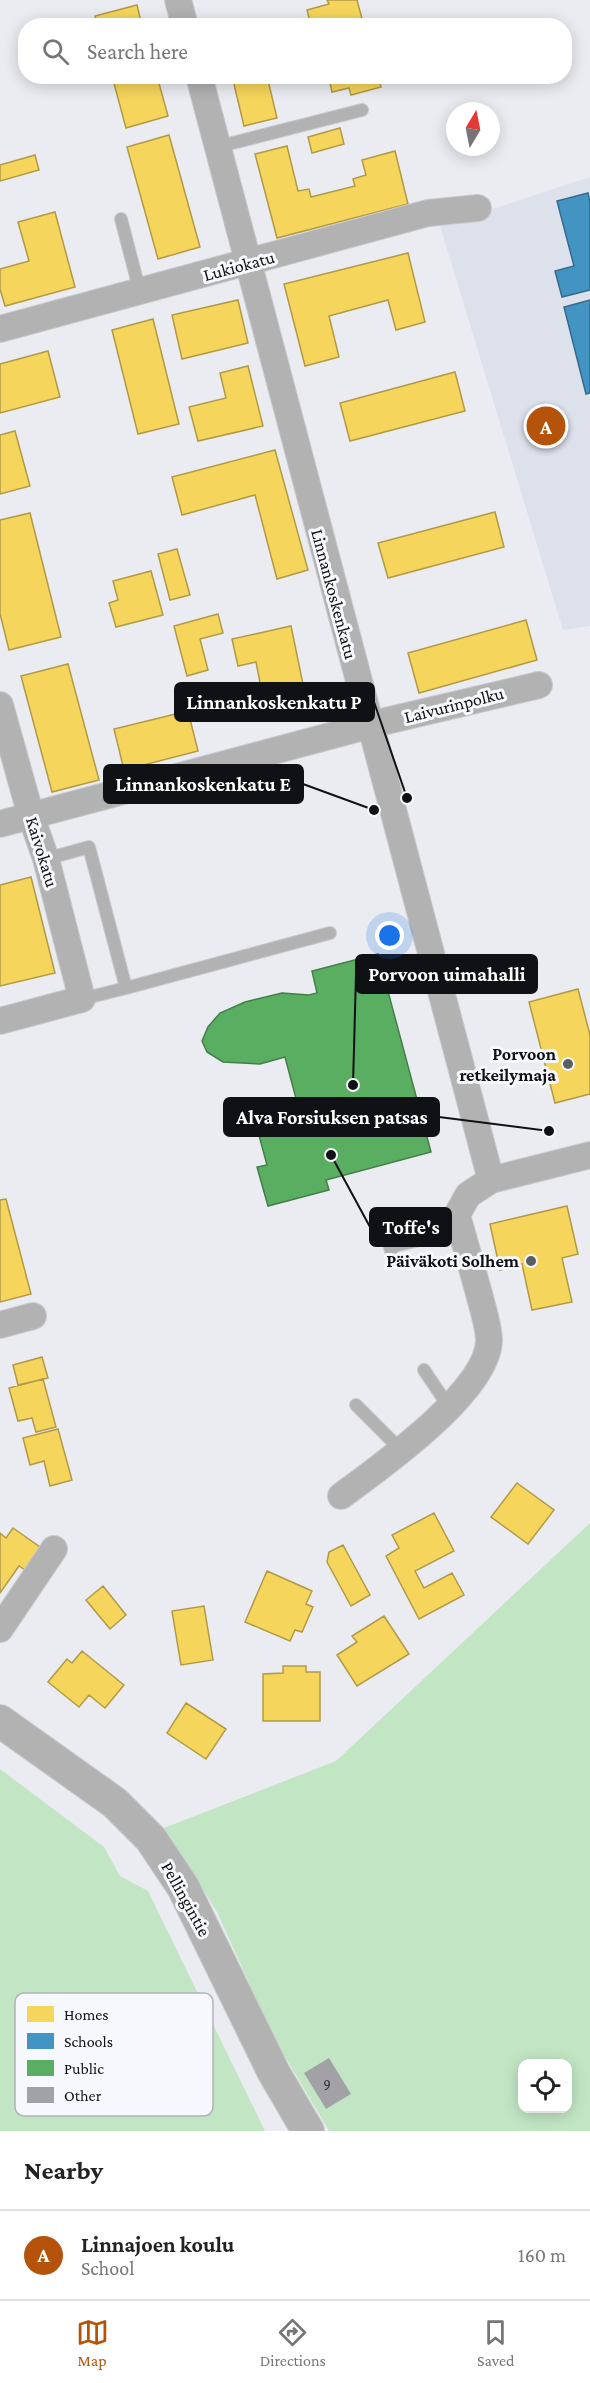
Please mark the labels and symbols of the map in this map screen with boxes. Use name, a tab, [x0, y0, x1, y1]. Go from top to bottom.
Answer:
north arrow	[446, 102, 500, 156]
street label: Lukiokatu	[201, 247, 277, 285]
pin: A	[526, 404, 566, 448]
street label: Linnankoskenkatu	[307, 527, 361, 662]
callout: Linnankoskenkatu P	[175, 683, 374, 721]
street label: Laivurinpolku	[402, 683, 506, 727]
text: Linnankoskenkatu P	[186, 691, 362, 713]
callout: Linnankoskenkatu E	[104, 765, 303, 803]
text: Linnankoskenkatu E	[115, 773, 291, 795]
street label: Kaivokatu	[22, 814, 62, 890]
your location	[375, 921, 404, 950]
callout: Porvoon uimahalli	[356, 955, 537, 993]
text: Porvoon uimahalli	[368, 963, 526, 985]
place label: Porvoon retkeilymaja	[459, 1044, 557, 1086]
marker: Porvoon retkeilymaja	[561, 1057, 575, 1071]
callout: Alva Forsiuksen patsas	[224, 1098, 439, 1136]
text: Alva Forsiuksen patsas	[235, 1106, 428, 1128]
callout: Toffe's	[370, 1208, 451, 1246]
text: Toffe's	[382, 1216, 440, 1238]
place label: Päiväkoti Solhem	[386, 1251, 520, 1271]
marker: Päiväkoti Solhem	[524, 1254, 538, 1268]
street label: Pellingintie	[157, 1858, 215, 1940]
legend	[15, 1993, 213, 2116]
text: Homes	[64, 2006, 109, 2023]
text: Schools	[64, 2033, 113, 2050]
text: Public	[64, 2060, 104, 2077]
house number: 9	[323, 2076, 331, 2092]
text: Other	[64, 2087, 102, 2104]

